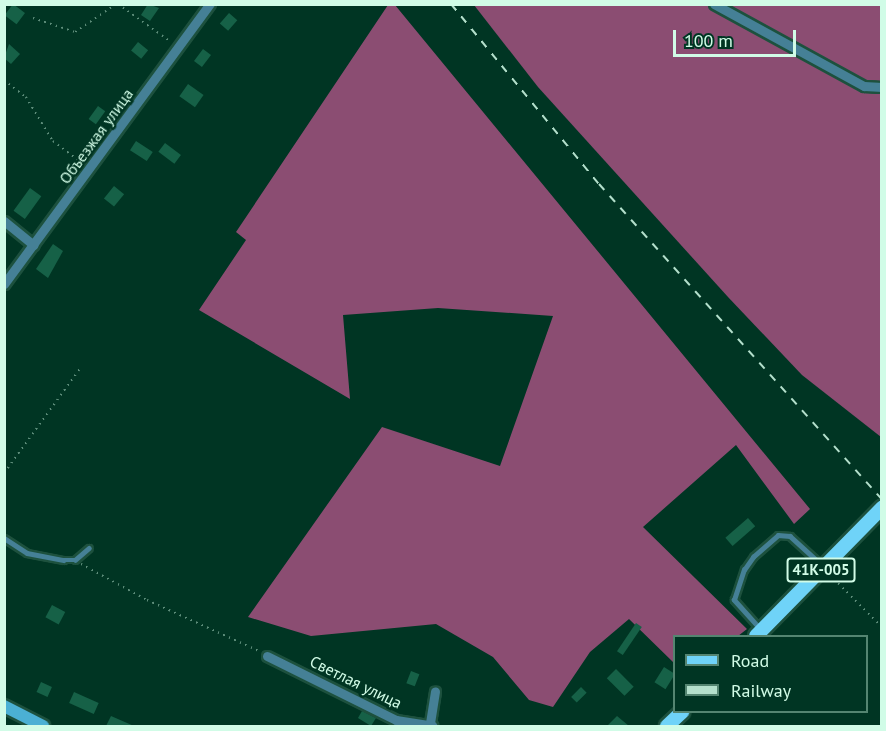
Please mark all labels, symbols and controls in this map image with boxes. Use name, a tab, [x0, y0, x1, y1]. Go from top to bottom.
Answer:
scale bar	[676, 18, 799, 56]
text: 100 m	[684, 29, 733, 52]
street label: Объезжая улица	[55, 85, 137, 187]
road number: 41К-005	[786, 558, 856, 582]
legend	[673, 635, 868, 713]
text: Road	[731, 649, 769, 672]
street label: Светлая улица	[307, 651, 405, 713]
text: Railway	[731, 679, 791, 702]

